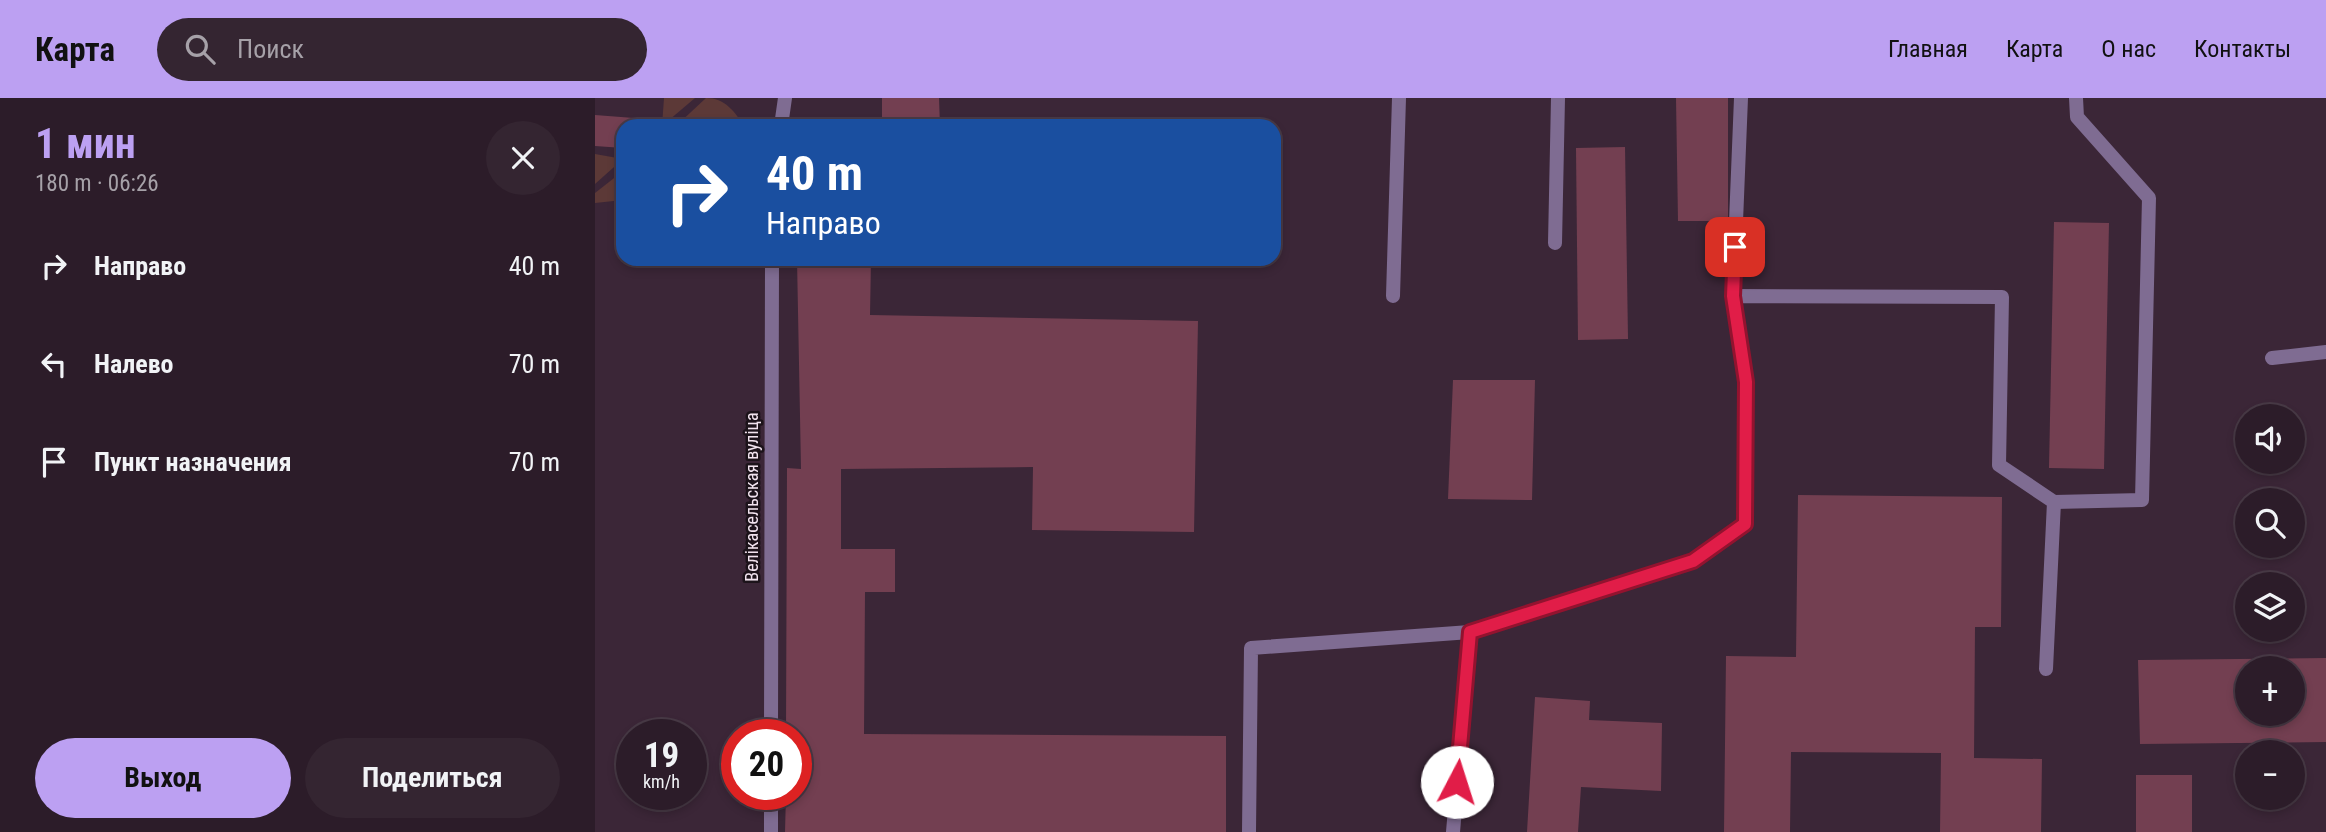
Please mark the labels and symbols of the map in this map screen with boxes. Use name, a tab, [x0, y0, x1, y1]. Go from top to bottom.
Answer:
pin	[1705, 217, 1765, 277]
street label: Велікасельская вуліца	[741, 412, 762, 582]
speed limit sign: 20	[721, 719, 812, 810]
position arrow	[1420, 745, 1494, 819]

